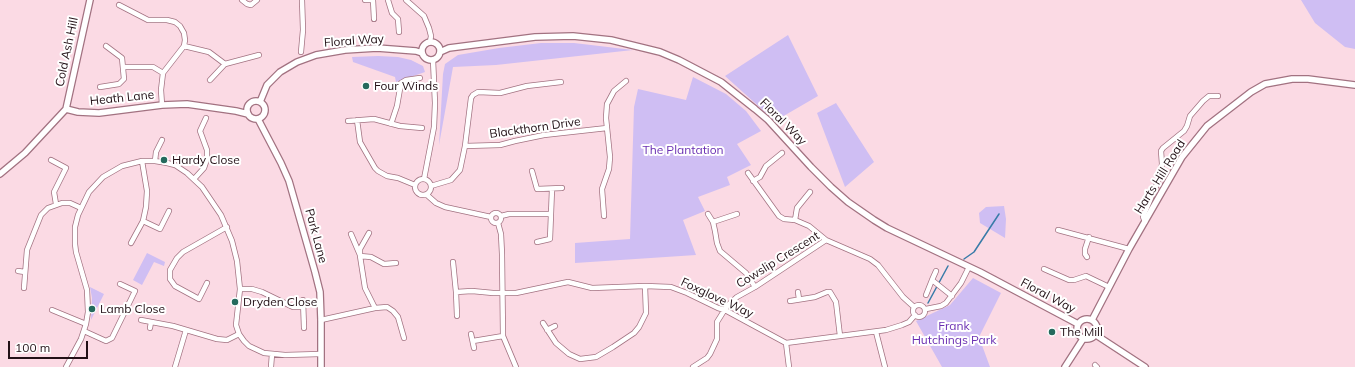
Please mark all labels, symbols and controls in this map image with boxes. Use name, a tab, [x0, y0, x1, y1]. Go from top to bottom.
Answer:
street label: Cold Ash Hill	[53, 16, 81, 88]
street label: Floral Way	[324, 32, 384, 50]
place label: Four Winds	[374, 79, 438, 93]
marker: Four Winds	[361, 81, 371, 91]
street label: Heath Lane	[89, 87, 155, 109]
street label: Floral Way	[757, 96, 809, 148]
street label: Blackthorn Drive	[489, 114, 581, 142]
street label: Harts Hill Road	[1131, 137, 1189, 217]
park label: The Plantation	[642, 143, 724, 157]
place label: Hardy Close	[172, 153, 240, 167]
marker: Hardy Close	[159, 155, 169, 165]
street label: Park Lane	[302, 207, 330, 265]
street label: Cowslip Crescent	[734, 229, 822, 291]
street label: Foxglove Way	[678, 275, 756, 321]
street label: Floral Way	[1018, 276, 1078, 316]
place label: Dryden Close	[243, 295, 317, 309]
marker: Dryden Close	[230, 297, 240, 307]
place label: Lamb Close	[100, 302, 165, 316]
marker: Lamb Close	[87, 304, 97, 314]
park label: Frank Hutchings Park	[912, 319, 996, 347]
place label: The Mill	[1060, 325, 1103, 339]
marker: The Mill	[1047, 327, 1057, 337]
scale bar	[10, 333, 90, 359]
text: 100 m	[15, 340, 50, 355]

